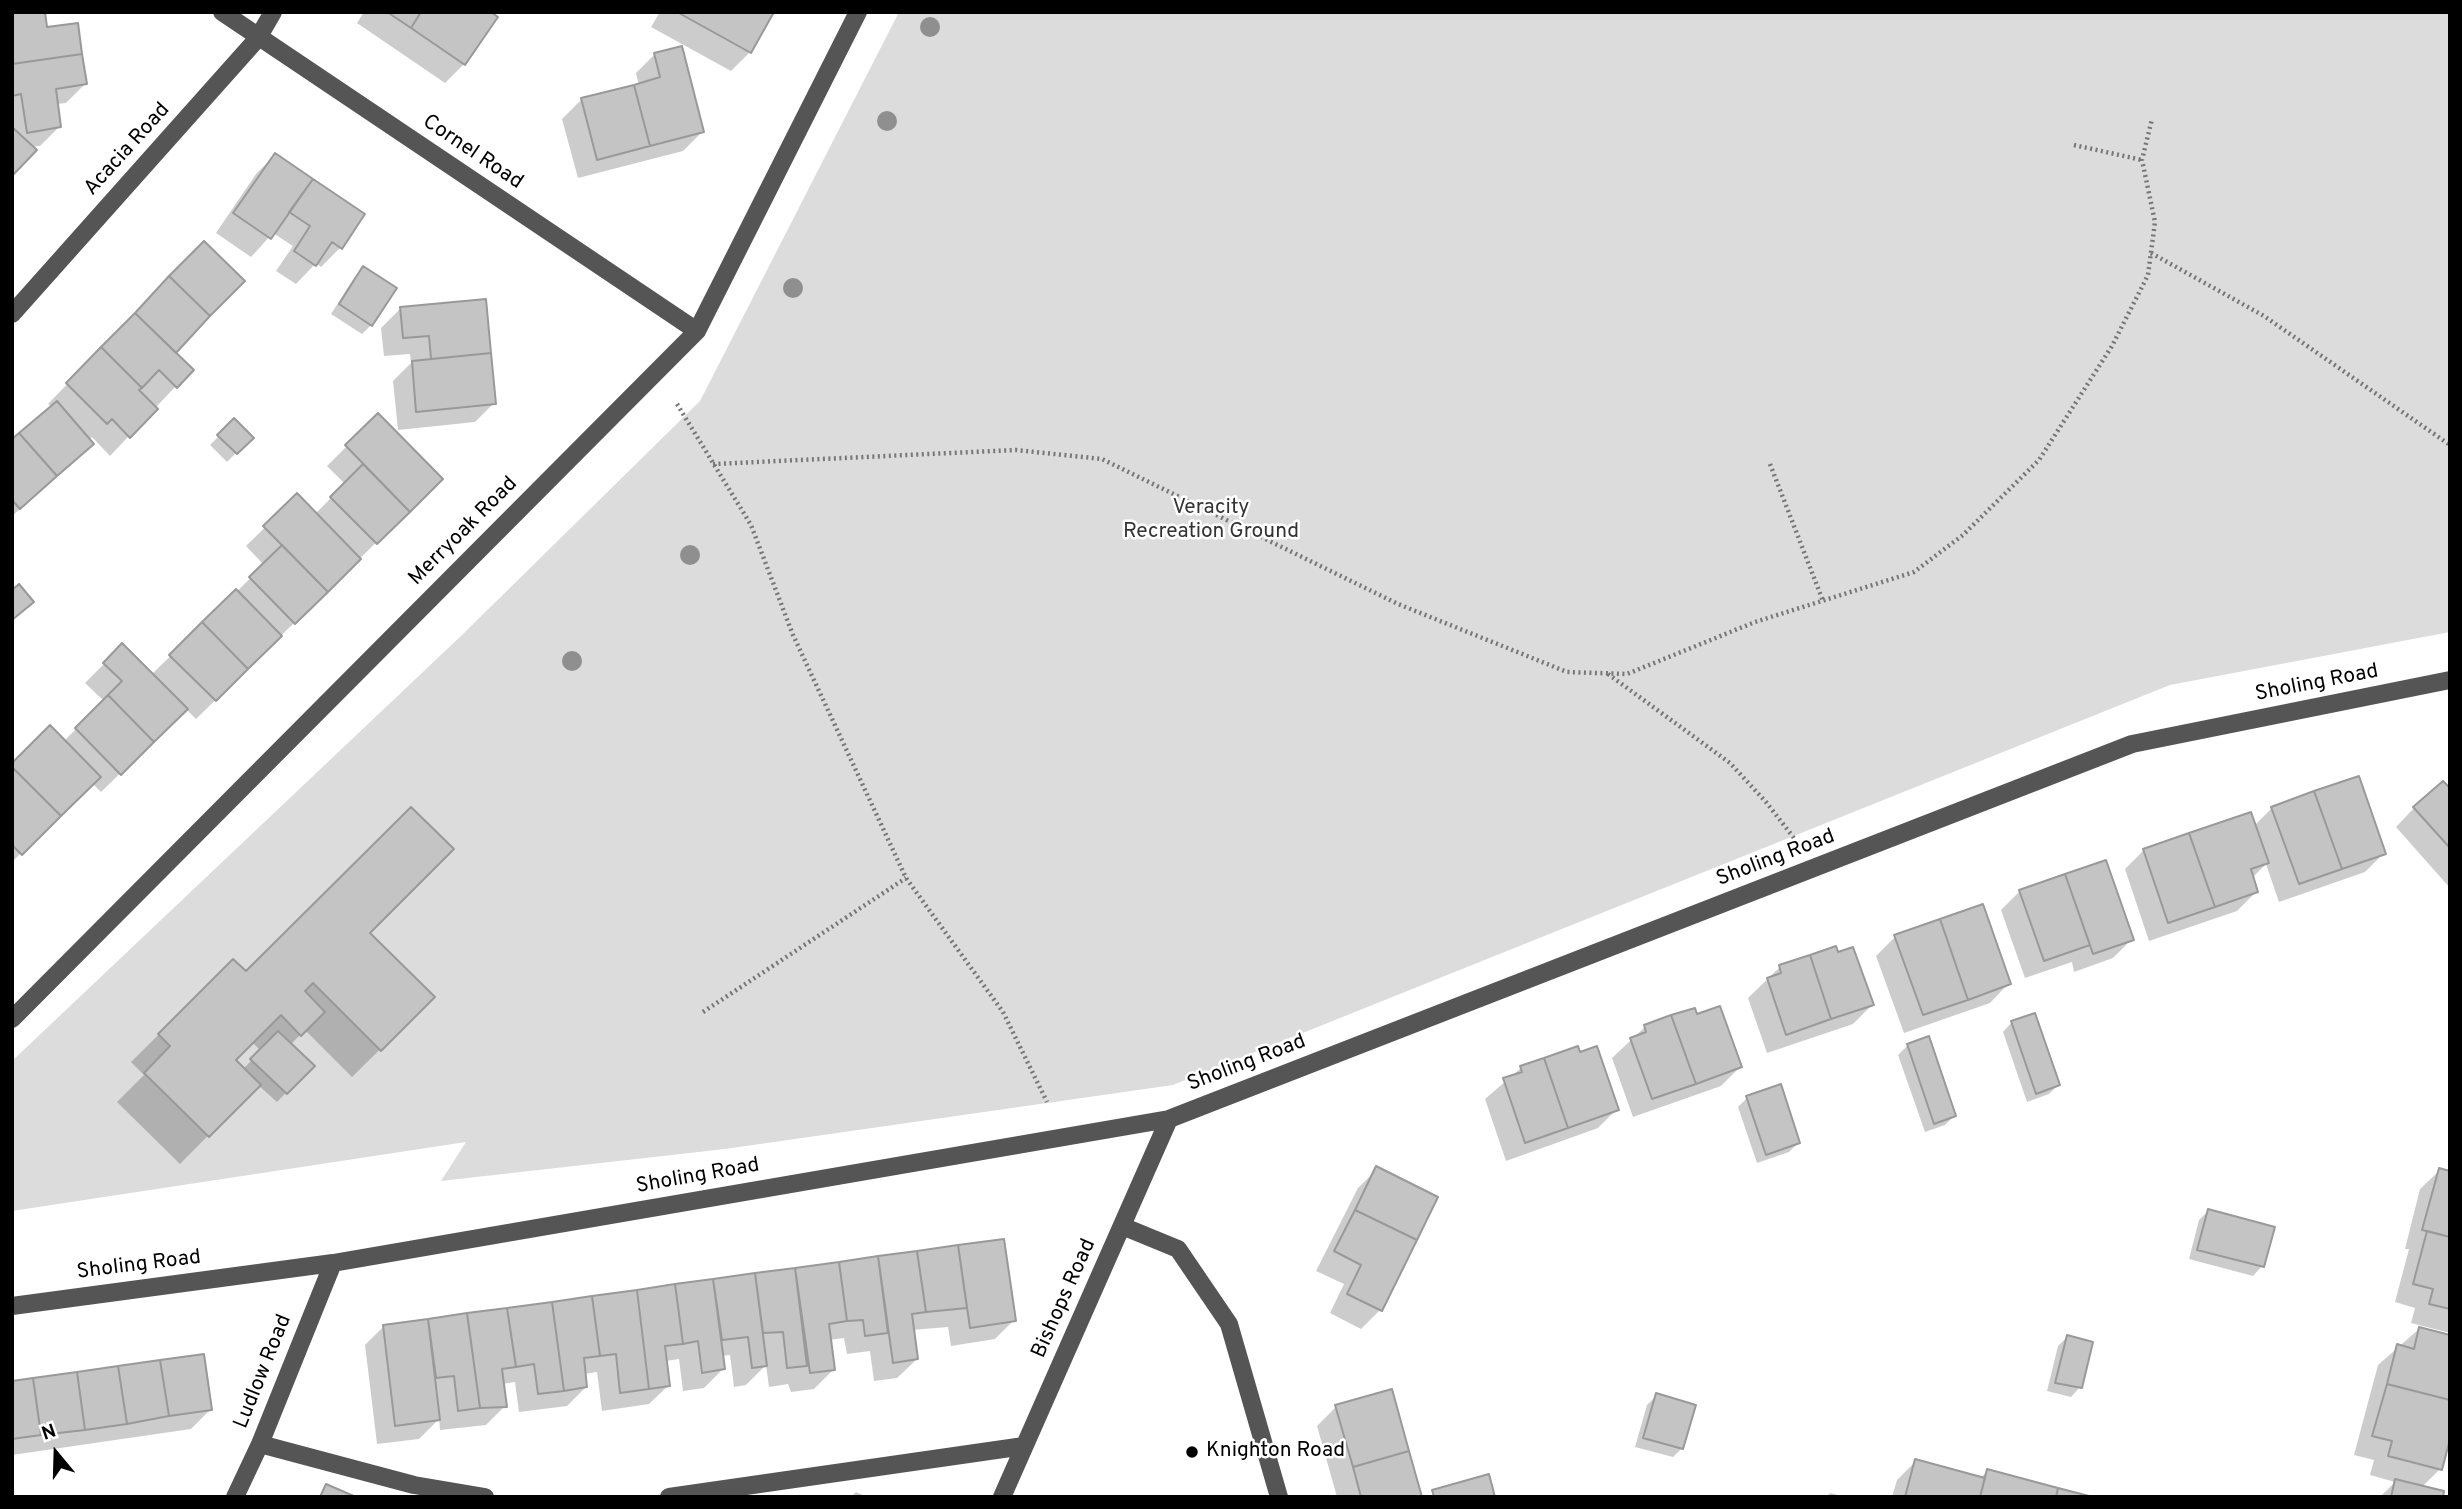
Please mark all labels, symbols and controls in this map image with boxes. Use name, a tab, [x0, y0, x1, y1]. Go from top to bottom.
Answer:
street label: Acacia Road	[80, 98, 176, 202]
street label: Cornel Road	[417, 110, 527, 196]
street label: Merryoak Road	[404, 472, 524, 592]
park label: Veracity Recreation Ground	[1123, 496, 1299, 546]
street label: Sholing Road	[2253, 660, 2381, 708]
street label: Sholing Road	[1713, 825, 1839, 893]
street label: Sholing Road	[1184, 1030, 1310, 1098]
street label: Sholing Road	[634, 1154, 762, 1200]
street label: Bishops Road	[1028, 1236, 1102, 1362]
street label: Sholing Road	[76, 1246, 202, 1286]
street label: Ludlow Road	[230, 1311, 298, 1433]
north arrow	[21, 1418, 91, 1488]
text: N	[39, 1420, 60, 1447]
place label: Knighton Road	[1206, 1439, 1345, 1465]
marker: Knighton Road	[1184, 1444, 1200, 1460]

